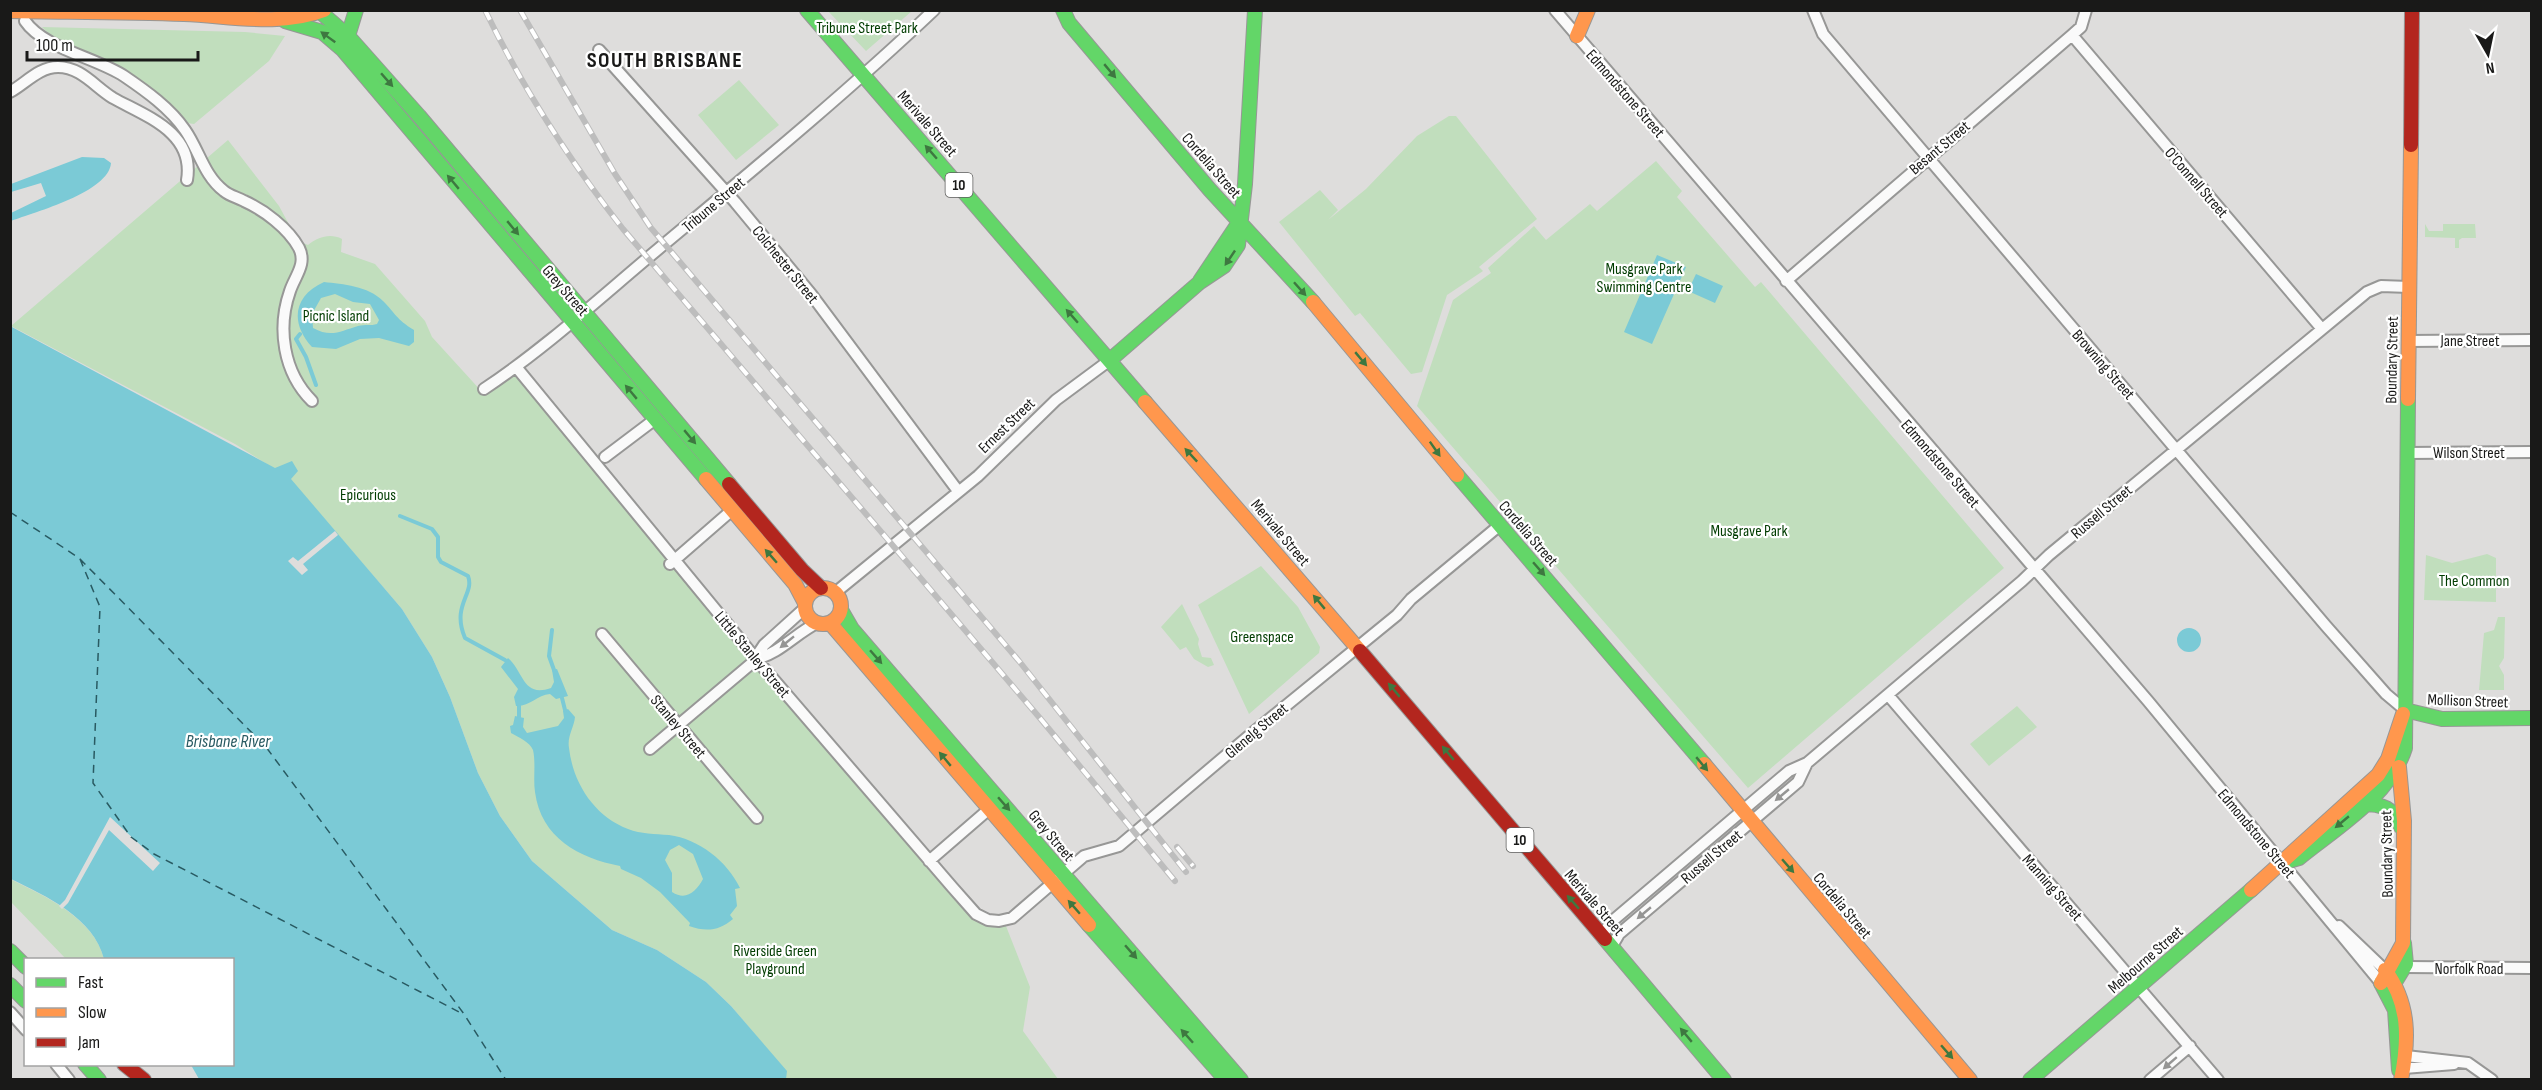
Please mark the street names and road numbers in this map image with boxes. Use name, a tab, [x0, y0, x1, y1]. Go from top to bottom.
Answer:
street label: Edmondstone Street	[1582, 46, 1668, 142]
street label: Merivale Street	[893, 87, 961, 161]
street label: Besant Street	[1906, 117, 1974, 179]
street label: Cordelia Street	[1177, 129, 1245, 203]
street label: O'Connell Street	[2160, 144, 2232, 222]
street label: Tribune Street	[679, 173, 749, 237]
road number: 10	[946, 173, 972, 197]
street label: Colchester Street	[748, 222, 822, 308]
street label: Grey Street	[538, 262, 592, 320]
street label: Boundary Street	[2382, 316, 2403, 404]
street label: Browning Street	[2067, 326, 2138, 404]
street label: Jane Street	[2439, 332, 2500, 351]
street label: Ernest Street	[975, 394, 1039, 458]
street label: Edmondstone Street	[1897, 416, 1983, 512]
street label: Wilson Street	[2433, 444, 2505, 463]
street label: Russell Street	[2067, 481, 2137, 543]
street label: Merivale Street	[1246, 496, 1313, 570]
street label: Cordelia Street	[1494, 497, 1562, 571]
street label: Little Stanley Street	[710, 608, 794, 702]
street label: Mollison Street	[2427, 691, 2509, 712]
street label: Stanley Street	[646, 692, 710, 762]
street label: Glenelg Street	[1222, 699, 1292, 763]
street label: Edmondstone Street	[2213, 786, 2299, 882]
street label: Grey Street	[1024, 806, 1078, 866]
street label: Boundary Street	[2377, 810, 2398, 898]
street label: Russell Street	[1677, 826, 1747, 888]
road number: 10	[1506, 828, 1534, 852]
street label: Manning Street	[2018, 851, 2086, 925]
street label: Merivale Street	[1560, 866, 1628, 940]
street label: Cordelia Street	[1809, 869, 1875, 943]
street label: Melbourne Street	[2105, 922, 2187, 998]
street label: Norfolk Road	[2435, 960, 2503, 979]

